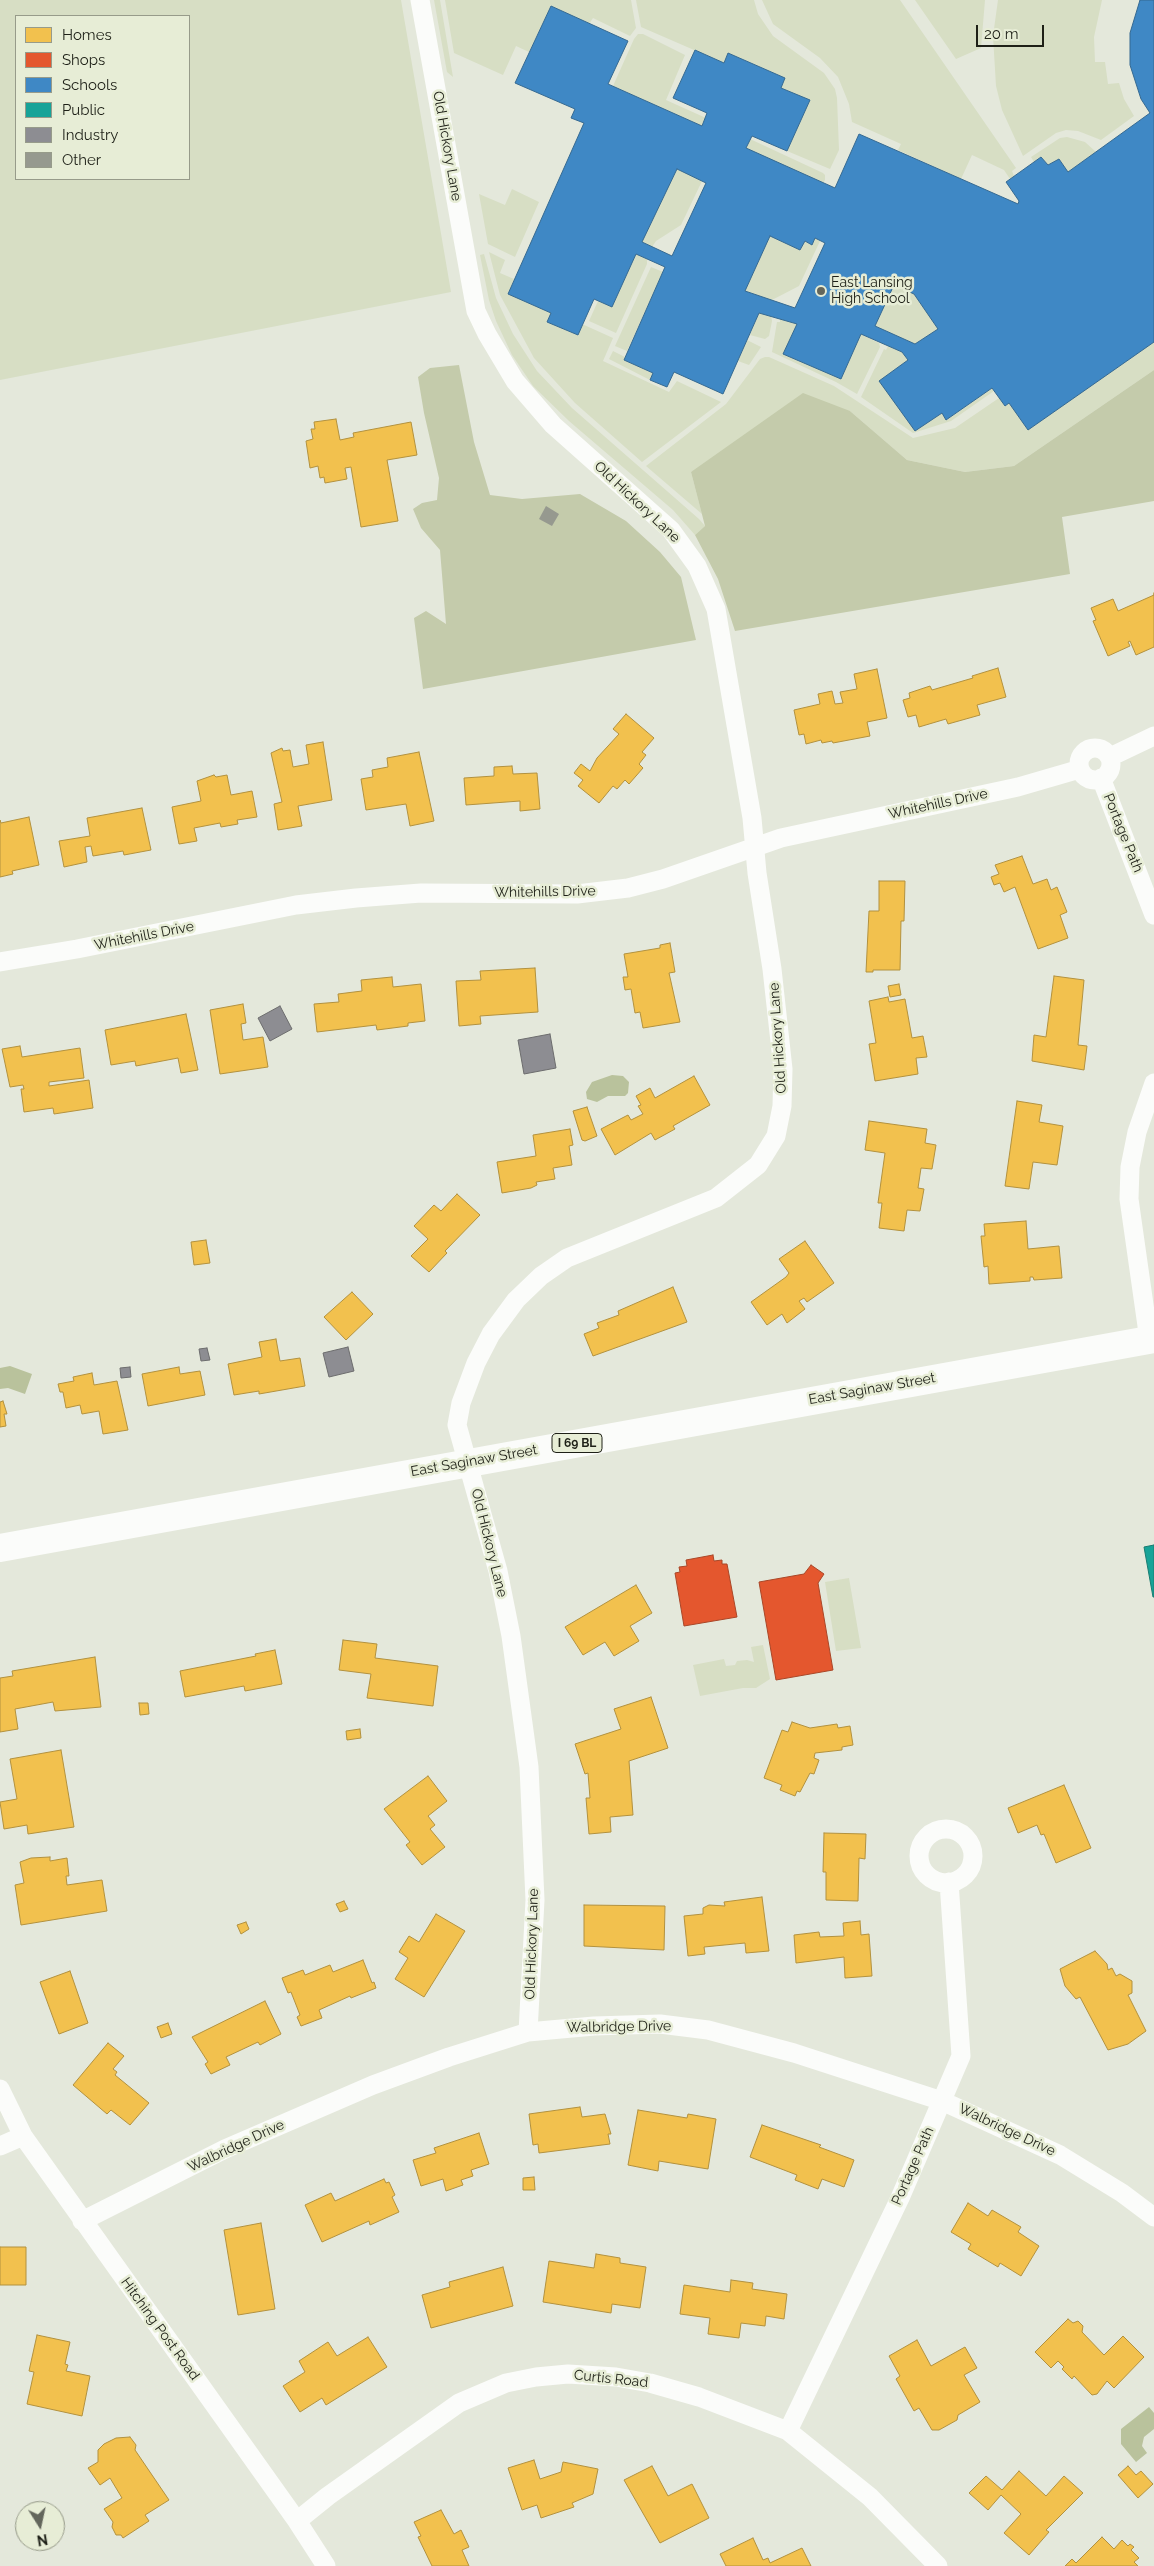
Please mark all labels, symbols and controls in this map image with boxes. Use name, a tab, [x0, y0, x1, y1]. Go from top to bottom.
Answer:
legend	[15, 15, 190, 180]
scale bar	[979, 15, 1046, 47]
text: 20 m	[984, 25, 1019, 43]
text: Homes	[62, 26, 112, 44]
text: Shops	[62, 51, 105, 69]
text: Schools	[62, 76, 117, 94]
street label: Old Hickory Lane	[429, 90, 465, 202]
text: Public	[62, 101, 105, 119]
text: Industry	[62, 126, 118, 144]
text: Other	[62, 151, 101, 169]
place label: East Lansing High School	[831, 275, 913, 308]
marker: East Lansing High School	[815, 285, 827, 297]
street label: Old Hickory Lane	[591, 458, 683, 546]
street label: Whitehills Drive	[887, 785, 989, 823]
street label: Portage Path	[1100, 791, 1146, 875]
street label: Whitehills Drive	[494, 883, 596, 901]
street label: Whitehills Drive	[93, 918, 195, 954]
street label: Old Hickory Lane	[766, 982, 790, 1094]
street label: East Saginaw Street	[807, 1370, 937, 1408]
road number: I 69 BL	[552, 1434, 602, 1452]
street label: East Saginaw Street	[409, 1442, 539, 1480]
street label: Old Hickory Lane	[467, 1487, 511, 1599]
street label: Old Hickory Lane	[522, 1888, 542, 2000]
street label: Walbridge Drive	[567, 2018, 671, 2036]
street label: Walbridge Drive	[956, 2100, 1058, 2160]
street label: Walbridge Drive	[185, 2116, 287, 2176]
street label: Portage Path	[888, 2124, 938, 2208]
street label: Hitching Post Road	[117, 2274, 203, 2384]
street label: Curtis Road	[573, 2367, 649, 2391]
north arrow	[15, 2501, 65, 2551]
text: N	[36, 2531, 49, 2549]

